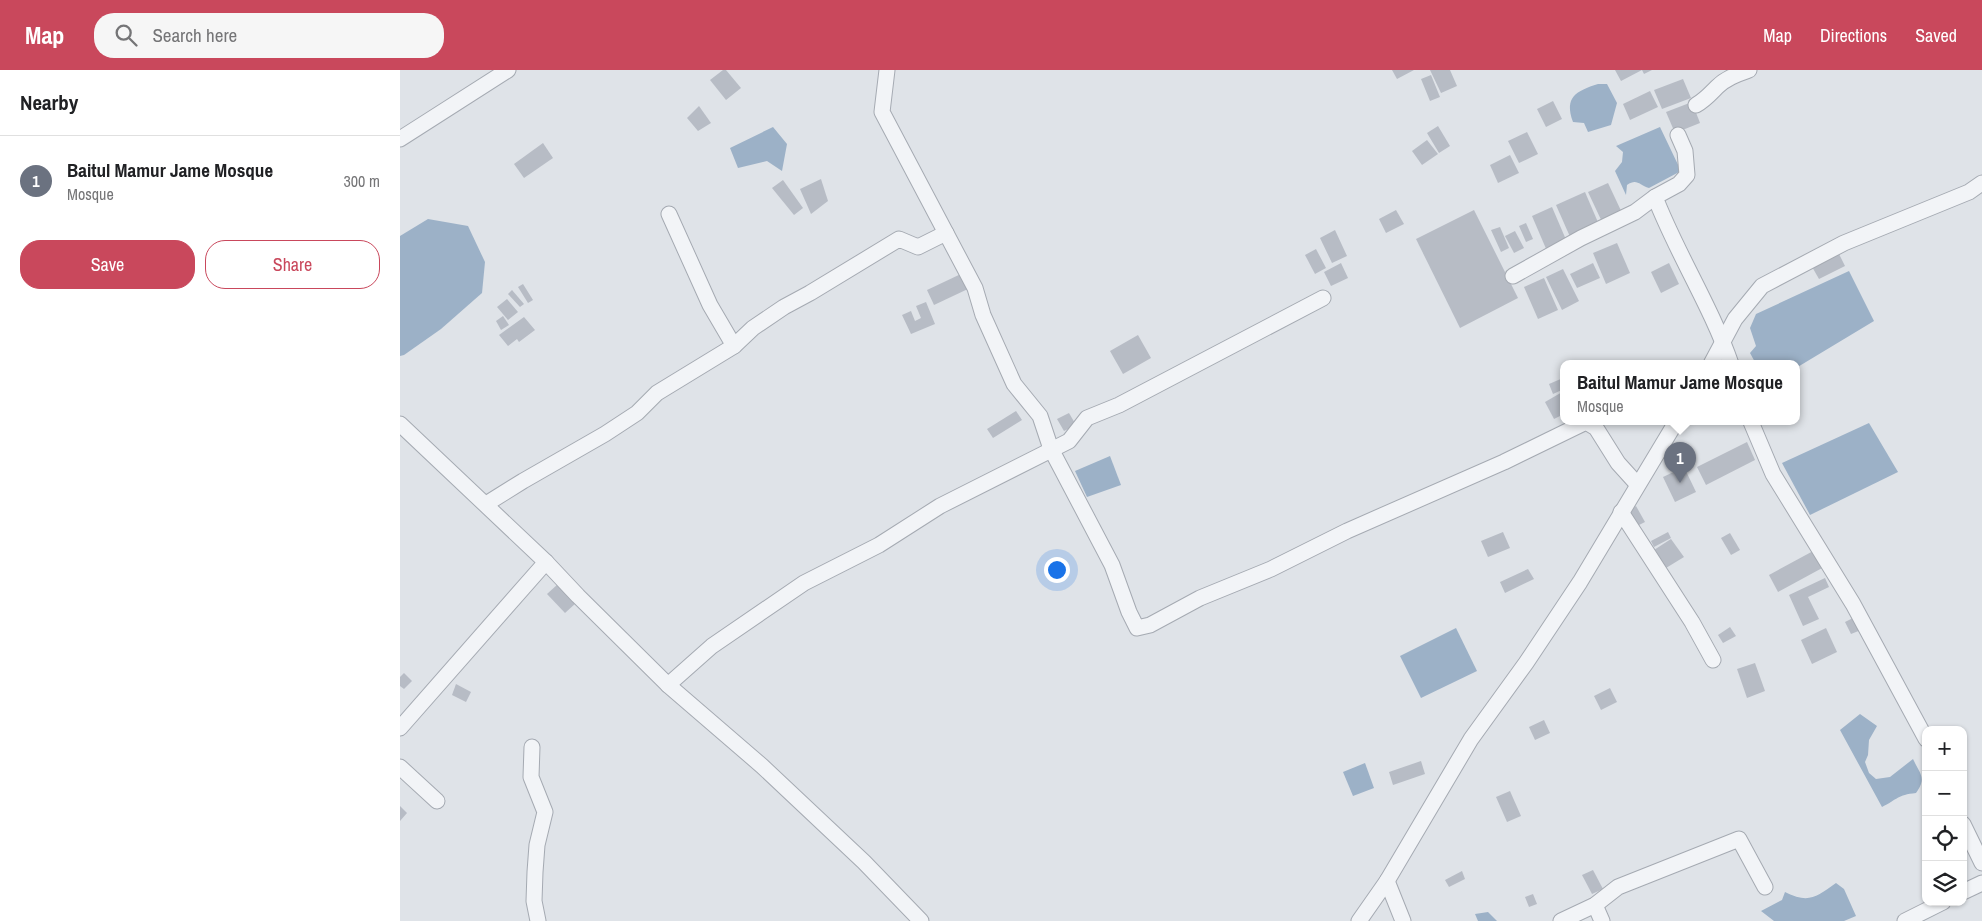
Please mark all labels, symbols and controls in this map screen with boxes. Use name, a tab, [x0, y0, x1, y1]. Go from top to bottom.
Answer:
search box	[94, 13, 444, 58]
text: Map	[25, 19, 64, 51]
icon: search	[112, 21, 140, 49]
text: Search here	[152, 22, 237, 48]
text: Map	[1763, 23, 1792, 48]
text: Directions	[1820, 23, 1887, 48]
text: Saved	[1915, 23, 1957, 48]
text: Nearby	[20, 88, 78, 117]
text: Baitul Mamur Jame Mosque	[67, 157, 273, 183]
text: 1	[32, 170, 40, 192]
text: 300 m	[344, 170, 380, 192]
text: Mosque	[67, 183, 114, 205]
button: Save	[20, 240, 195, 289]
button: Share	[205, 240, 380, 289]
popup	[1560, 360, 1800, 425]
text: Baitul Mamur Jame Mosque	[1577, 369, 1783, 395]
text: Mosque	[1577, 395, 1624, 417]
pin: 1	[1664, 442, 1696, 483]
your location	[1044, 557, 1070, 583]
map controls	[1922, 726, 1967, 906]
button: +	[1922, 726, 1967, 771]
button: −	[1922, 771, 1967, 816]
button: locate	[1922, 816, 1967, 861]
button: layers	[1922, 861, 1967, 906]

